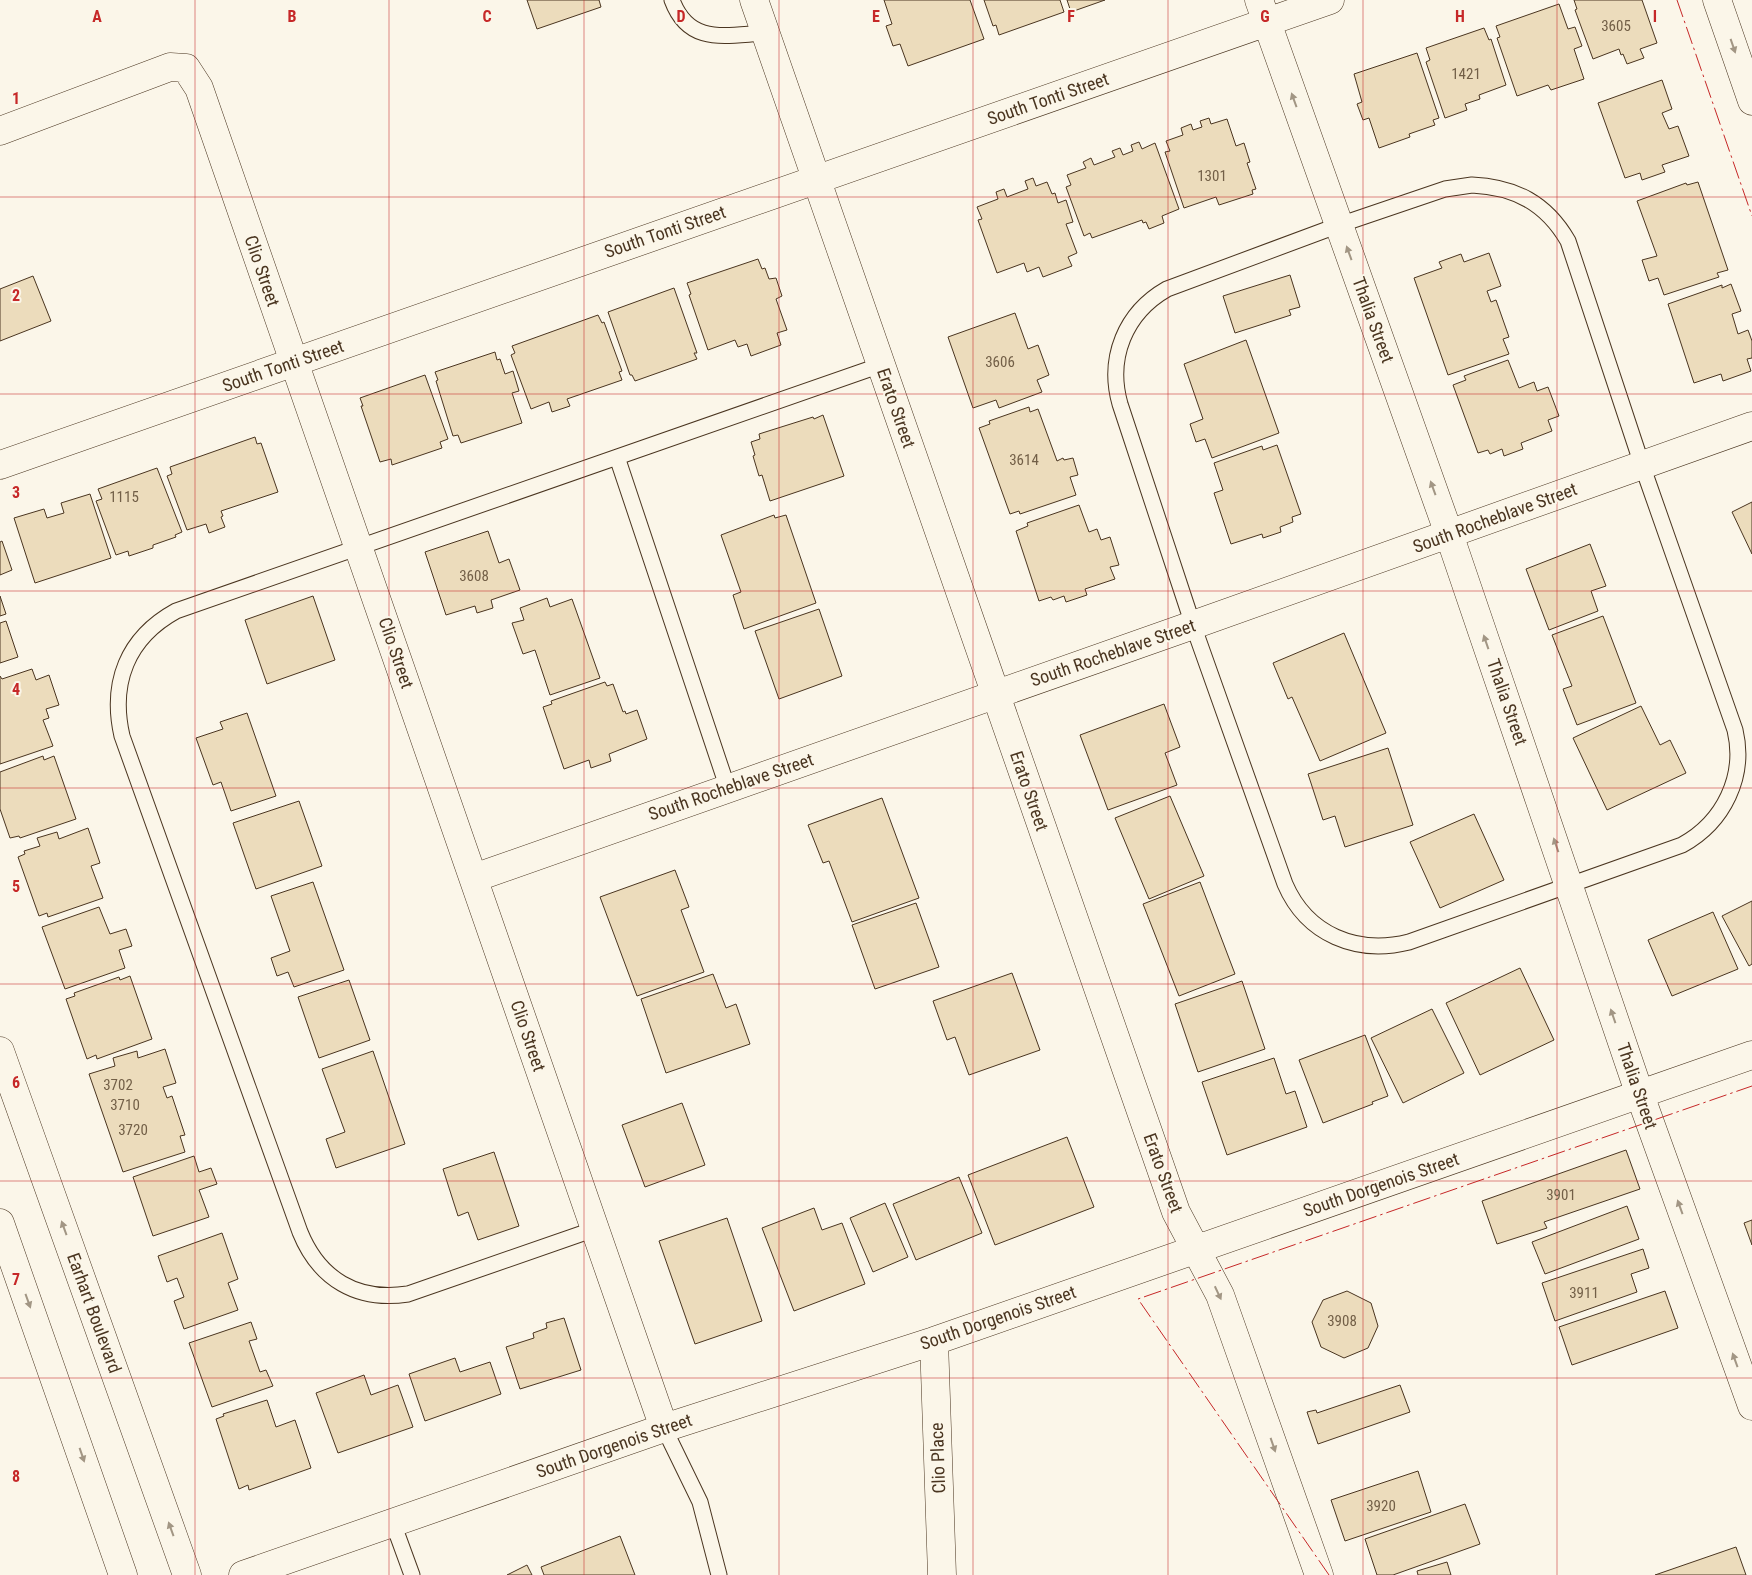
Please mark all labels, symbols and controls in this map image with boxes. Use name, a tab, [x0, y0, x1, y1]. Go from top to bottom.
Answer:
text: A	[92, 7, 102, 26]
text: B	[288, 7, 297, 26]
text: C	[482, 7, 492, 26]
text: D	[676, 7, 686, 26]
text: E	[872, 7, 880, 26]
text: F	[1067, 7, 1075, 26]
text: G	[1260, 7, 1270, 26]
text: H	[1455, 7, 1465, 26]
text: I	[1653, 7, 1657, 26]
house number: 3605	[1601, 17, 1631, 35]
one-way arrow	[1729, 39, 1737, 54]
house number: 1421	[1451, 65, 1481, 83]
street label: South Tonti Street	[984, 68, 1111, 129]
text: 1	[12, 89, 20, 108]
one-way arrow	[1290, 92, 1298, 107]
house number: 1301	[1197, 167, 1227, 185]
street label: South Tonti Street	[601, 201, 728, 262]
street label: Clio Street	[241, 233, 284, 309]
one-way arrow	[1345, 245, 1353, 260]
street label: Thalia Street	[1348, 274, 1399, 366]
text: 2	[12, 286, 20, 305]
street label: South Tonti Street	[219, 335, 346, 396]
house number: 3606	[985, 353, 1015, 371]
street label: Erato Street	[873, 365, 920, 451]
house number: 3614	[1009, 451, 1039, 469]
street label: South Rocheblave Street	[1410, 478, 1580, 557]
one-way arrow	[1429, 481, 1436, 496]
text: 3	[12, 483, 20, 502]
house number: 1115	[109, 488, 139, 506]
house number: 3608	[459, 567, 489, 585]
street label: South Rocheblave Street	[1028, 614, 1198, 691]
street label: Clio Street	[375, 615, 418, 691]
one-way arrow	[1482, 634, 1490, 649]
street label: Thalia Street	[1483, 656, 1532, 748]
text: 4	[12, 680, 20, 699]
street label: South Rocheblave Street	[646, 748, 816, 825]
street label: Erato Street	[1006, 748, 1053, 834]
one-way arrow	[1551, 838, 1559, 853]
text: 5	[12, 877, 20, 896]
street label: Clio Street	[507, 998, 550, 1074]
one-way arrow	[1609, 1008, 1617, 1023]
street label: Thalia Street	[1613, 1040, 1662, 1132]
text: 6	[12, 1073, 20, 1092]
house number: 3702	[103, 1076, 133, 1094]
house number: 3710	[110, 1096, 140, 1114]
house number: 3720	[118, 1121, 148, 1139]
street label: Erato Street	[1139, 1130, 1188, 1216]
street label: South Dorgenois Street	[1300, 1148, 1462, 1221]
house number: 3901	[1546, 1186, 1576, 1204]
one-way arrow	[1676, 1199, 1684, 1214]
one-way arrow	[59, 1220, 67, 1235]
street label: Earhart Boulevard	[63, 1250, 126, 1376]
text: 7	[12, 1270, 20, 1289]
street label: South Dorgenois Street	[917, 1281, 1079, 1354]
house number: 3911	[1569, 1284, 1599, 1302]
one-way arrow	[1214, 1285, 1223, 1300]
one-way arrow	[25, 1294, 32, 1309]
house number: 3908	[1327, 1312, 1357, 1330]
one-way arrow	[1731, 1352, 1739, 1367]
street label: South Dorgenois Street	[533, 1409, 695, 1482]
street label: Clio Place	[926, 1422, 949, 1494]
one-way arrow	[1270, 1438, 1277, 1453]
one-way arrow	[78, 1448, 86, 1463]
text: 8	[12, 1467, 20, 1486]
house number: 3920	[1366, 1497, 1396, 1515]
one-way arrow	[167, 1521, 175, 1536]

